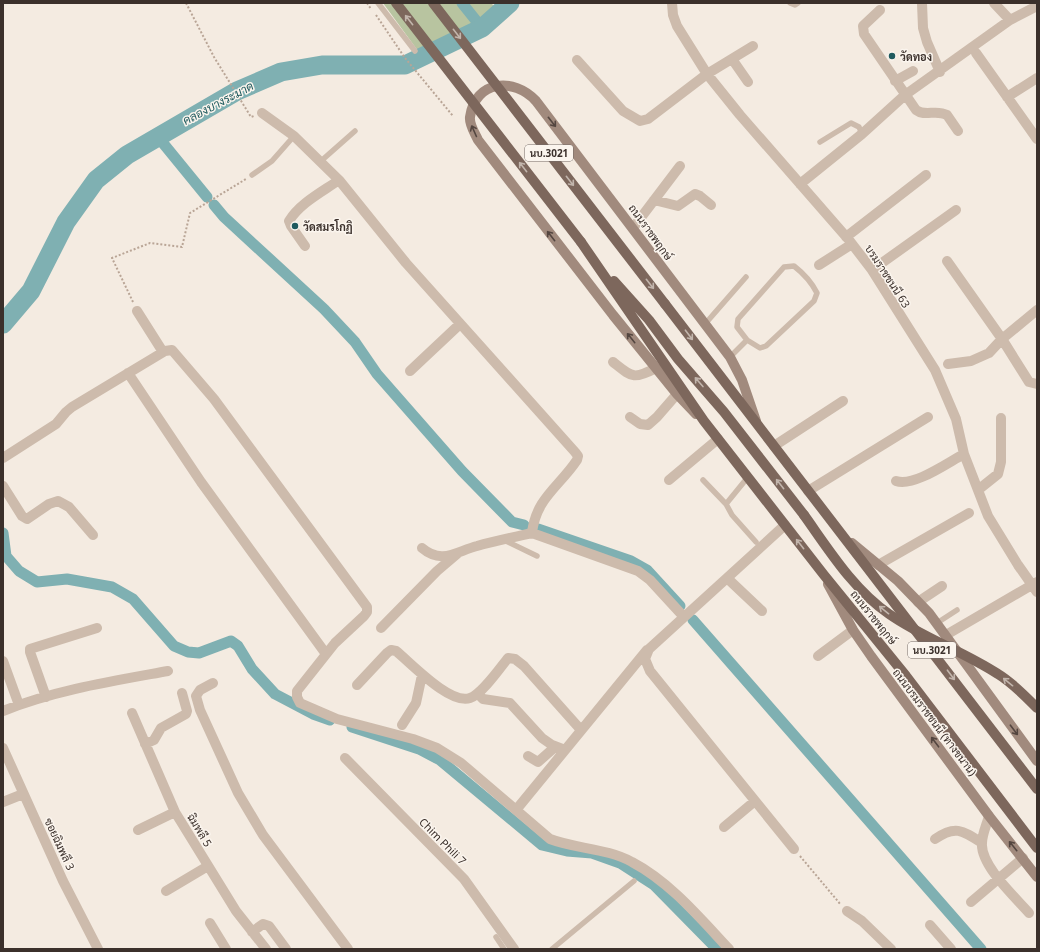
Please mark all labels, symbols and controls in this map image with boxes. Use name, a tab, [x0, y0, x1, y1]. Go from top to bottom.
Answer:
one-way arrow	[405, 14, 413, 25]
one-way arrow	[453, 28, 461, 39]
place label: วัดทอง	[900, 49, 932, 64]
marker: วัดทอง	[887, 51, 897, 61]
water label: คลองบางระมาด	[179, 77, 257, 129]
one-way arrow	[548, 116, 557, 127]
one-way arrow	[470, 125, 477, 137]
road number: นบ.3021	[525, 145, 573, 161]
one-way arrow	[518, 161, 527, 172]
one-way arrow	[566, 176, 575, 187]
street label: ถนนราชพฤกษ์	[626, 201, 677, 263]
place label: วัดสมรโกฏิ	[303, 219, 353, 234]
marker: วัดสมรโกฏิ	[290, 221, 300, 231]
one-way arrow	[547, 230, 555, 241]
street label: บรมราชชนนี 63	[862, 241, 914, 311]
one-way arrow	[646, 279, 654, 290]
one-way arrow	[684, 329, 693, 340]
one-way arrow	[627, 333, 636, 343]
one-way arrow	[695, 378, 704, 388]
one-way arrow	[776, 479, 784, 490]
one-way arrow	[796, 539, 805, 550]
street label: ถนนราชพฤกษ์	[847, 587, 901, 648]
one-way arrow	[879, 606, 889, 615]
road number: นบ.3021	[908, 642, 956, 658]
street label: ถนนบรมราชชนนี (ทางขนาน)	[890, 665, 980, 779]
one-way arrow	[947, 669, 955, 680]
one-way arrow	[1003, 678, 1014, 686]
one-way arrow	[1010, 724, 1018, 735]
one-way arrow	[931, 736, 939, 747]
street label: ฉิมพลี 5	[184, 811, 216, 849]
street label: Chim Phili 7	[416, 814, 470, 868]
street label: ซอยฉิมพลี 3	[41, 815, 79, 873]
one-way arrow	[1009, 840, 1018, 851]

